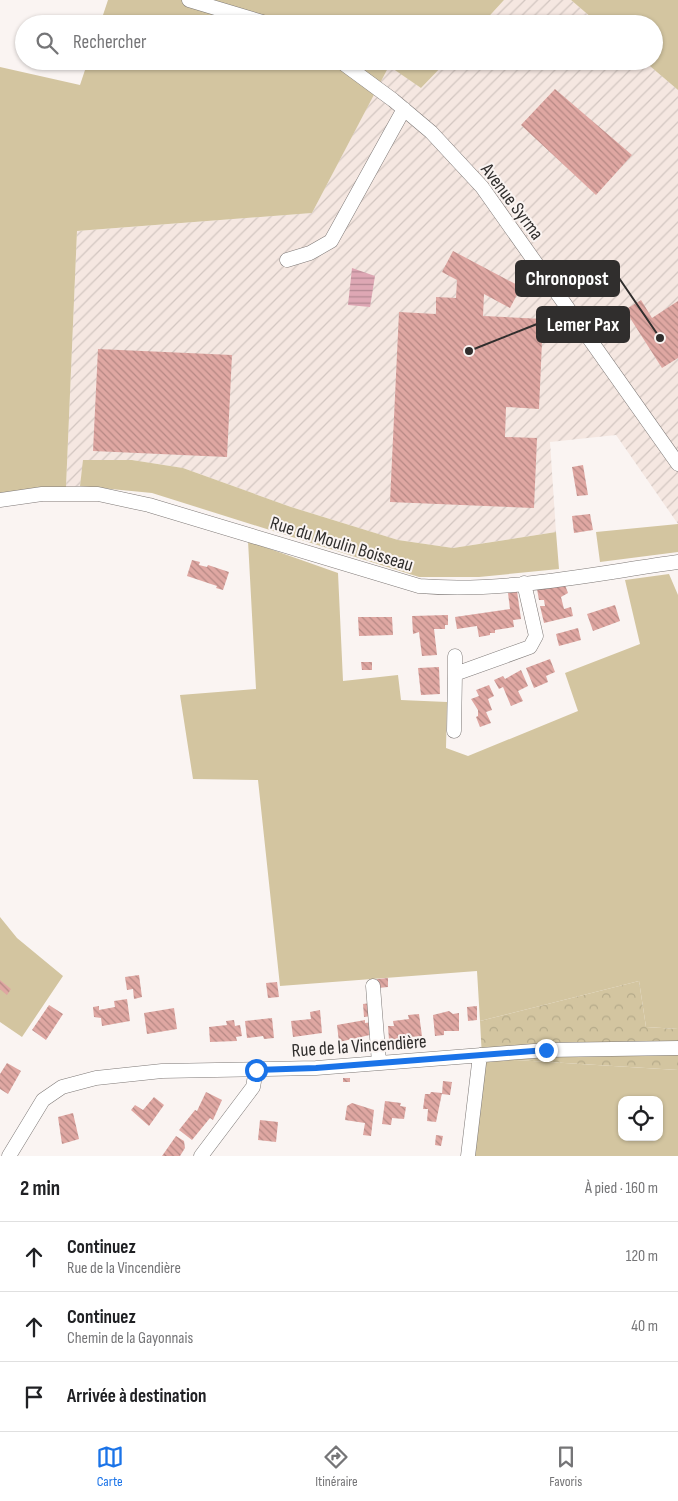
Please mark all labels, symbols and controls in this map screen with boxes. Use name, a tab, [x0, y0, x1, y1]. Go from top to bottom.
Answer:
search box	[15, 15, 663, 70]
icon: search	[33, 29, 61, 57]
text: Rechercher	[73, 31, 147, 54]
street label: Avenue Syrma	[475, 158, 548, 245]
callout: Chronopost	[516, 261, 619, 296]
text: Chronopost	[525, 267, 609, 291]
callout: Lemer Pax	[537, 307, 629, 342]
text: Lemer Pax	[547, 313, 620, 337]
street label: Rue du Moulin Boisseau	[267, 512, 416, 577]
street label: Rue de la Vincendière	[291, 1030, 427, 1063]
route end	[535, 1039, 558, 1062]
route start	[245, 1059, 268, 1082]
map controls	[618, 1096, 663, 1141]
button: locate	[618, 1096, 663, 1141]
text: 2 min	[20, 1176, 60, 1201]
text: À pied · 160 m	[585, 1179, 658, 1198]
text: Continuez	[67, 1236, 136, 1259]
icon: ahead	[20, 1243, 48, 1271]
text: 120 m	[626, 1247, 658, 1266]
text: Rue de la Vincendière	[67, 1259, 181, 1278]
text: Continuez	[67, 1306, 136, 1329]
icon: ahead	[20, 1313, 48, 1341]
text: 40 m	[631, 1317, 658, 1336]
text: Chemin de la Gayonnais	[67, 1329, 193, 1348]
icon: arrive	[20, 1383, 48, 1411]
text: Arrivée à destination	[67, 1385, 207, 1408]
tab: Carte	[96, 1443, 124, 1490]
tab: Itinéraire	[315, 1443, 358, 1490]
tab: Favoris	[549, 1443, 582, 1490]

